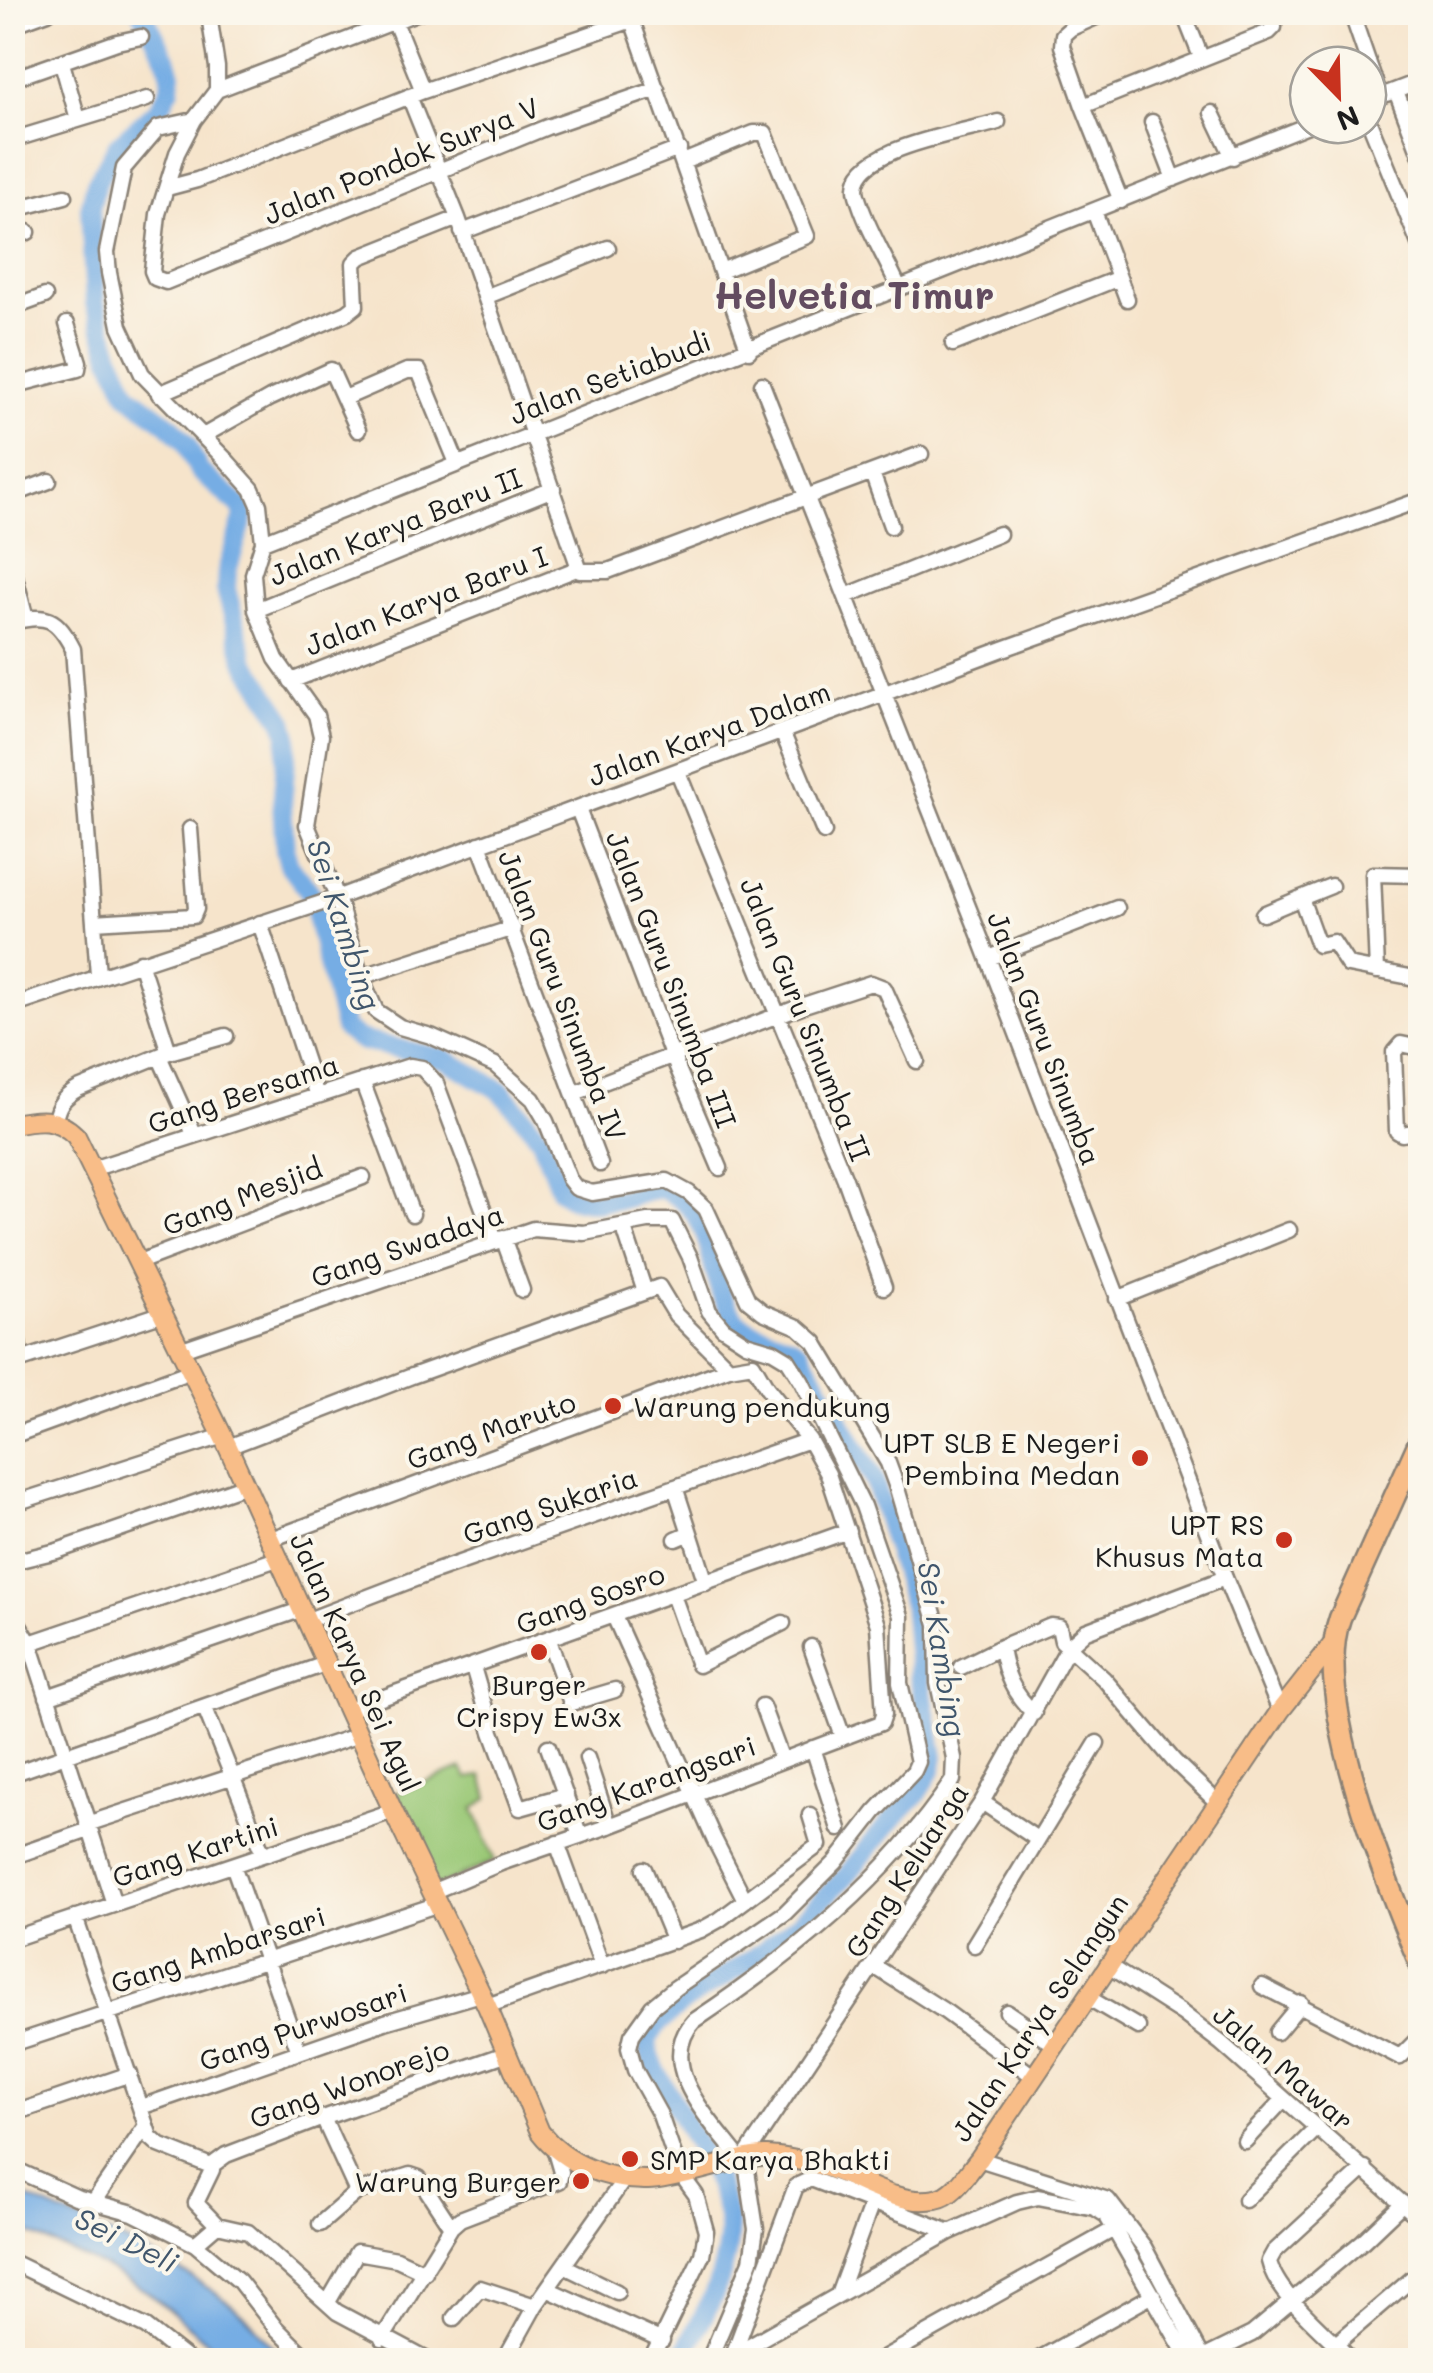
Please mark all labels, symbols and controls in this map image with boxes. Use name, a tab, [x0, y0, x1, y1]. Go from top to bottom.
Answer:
north arrow	[1288, 45, 1388, 145]
street label: Jalan Pondok Surya V	[258, 88, 544, 232]
text: N	[1331, 98, 1365, 140]
district label: Helvetia Timur	[714, 269, 994, 319]
street label: Jalan Setiabudi	[504, 322, 716, 432]
street label: Jalan Karya Baru II	[264, 459, 526, 593]
street label: Jalan Karya Baru I	[300, 537, 552, 663]
street label: Jalan Karya Dalam	[583, 673, 835, 793]
street label: Jalan Guru Sinumba III	[599, 826, 745, 1132]
water label: Sei Kambing	[299, 833, 391, 1015]
street label: Jalan Guru Sinumba IV	[491, 845, 635, 1145]
street label: Jalan Guru Sinumba II	[733, 872, 879, 1166]
street label: Jalan Guru Sinumba	[980, 906, 1110, 1170]
street label: Gang Bersama	[143, 1045, 343, 1141]
street label: Gang Mesjid	[157, 1149, 327, 1243]
street label: Gang Swadaya	[306, 1195, 508, 1295]
street label: Gang Maruto	[402, 1383, 580, 1477]
place label: Warung pendukung	[633, 1388, 890, 1424]
marker: Warung pendukung	[602, 1395, 624, 1417]
place label: UPT SLB E Negeri Pembina Medan	[884, 1424, 1120, 1492]
marker: UPT SLB E Negeri Pembina Medan	[1129, 1447, 1151, 1469]
street label: Gang Sukaria	[458, 1458, 642, 1552]
place label: UPT RS Khusus Mata	[1095, 1506, 1264, 1574]
street label: Jalan Karya Sei Agul	[283, 1527, 429, 1797]
marker: UPT RS Khusus Mata	[1273, 1529, 1295, 1551]
street label: Gang Sosro	[511, 1554, 669, 1642]
water label: Sei Kambing	[909, 1558, 977, 1740]
marker: Burger Crispy Ew3x	[528, 1641, 550, 1663]
place label: Burger Crispy Ew3x	[456, 1666, 622, 1734]
street label: Gang Karangsari	[532, 1727, 760, 1839]
street label: Gang Keluarga	[836, 1776, 976, 1964]
street label: Gang Kartini	[107, 1807, 283, 1895]
street label: Jalan Karya Selangun	[943, 1886, 1135, 2148]
street label: Gang Ambarsari	[106, 1897, 330, 2001]
street label: Gang Purwosari	[194, 1974, 412, 2078]
street label: Jalan Mawar	[1206, 1996, 1362, 2138]
street label: Gang Wonorejo	[244, 2030, 454, 2136]
place label: SMP Karya Bhakti	[650, 2141, 890, 2177]
marker: SMP Karya Bhakti	[619, 2148, 641, 2170]
place label: Warung Burger	[354, 2163, 561, 2199]
marker: Warung Burger	[570, 2170, 592, 2192]
water label: Sei Deli	[69, 2197, 186, 2281]

